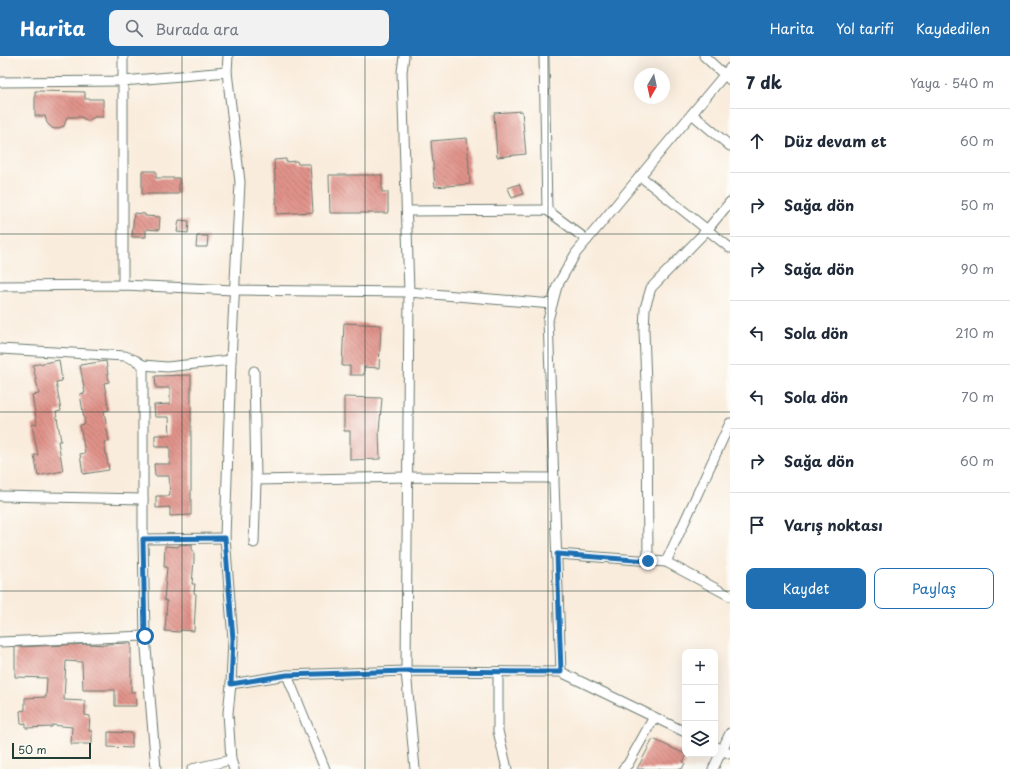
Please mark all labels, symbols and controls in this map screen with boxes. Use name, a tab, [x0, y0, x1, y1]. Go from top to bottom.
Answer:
search box	[109, 10, 389, 46]
text: Harita	[20, 14, 85, 42]
icon: search	[123, 17, 145, 39]
text: Burada ara	[155, 17, 239, 40]
text: Harita	[770, 18, 814, 39]
text: Yol tarifi	[836, 18, 894, 39]
text: Kaydedilen	[916, 18, 990, 39]
north arrow	[634, 68, 670, 104]
text: 7 dk	[746, 69, 782, 95]
text: Yaya · 540 m	[910, 73, 994, 92]
text: Düz devam et	[784, 129, 887, 152]
icon: ahead	[746, 130, 768, 152]
text: 60 m	[960, 131, 994, 150]
text: Sağa dön	[784, 193, 854, 216]
icon: right	[746, 194, 768, 216]
text: 50 m	[960, 195, 994, 214]
text: Sağa dön	[784, 257, 854, 280]
icon: right	[746, 258, 768, 280]
text: 90 m	[961, 259, 994, 278]
text: Sola dön	[784, 321, 848, 344]
icon: left	[746, 322, 768, 344]
text: 210 m	[955, 323, 994, 342]
text: Sola dön	[784, 385, 848, 408]
icon: left	[746, 386, 768, 408]
text: 70 m	[961, 387, 994, 406]
text: Sağa dön	[784, 449, 854, 472]
icon: right	[746, 450, 768, 472]
text: 60 m	[960, 451, 994, 470]
text: Varış noktası	[784, 513, 883, 536]
icon: arrive	[746, 514, 768, 536]
route end	[639, 552, 657, 570]
button: Kaydet	[746, 568, 866, 609]
button: Paylaş	[874, 568, 994, 609]
route start	[136, 627, 154, 645]
map controls	[682, 649, 718, 757]
button: +	[682, 649, 718, 685]
button: −	[682, 685, 718, 721]
button: layers	[682, 721, 718, 757]
scale bar	[12, 741, 91, 760]
text: 50 m	[18, 741, 47, 758]

